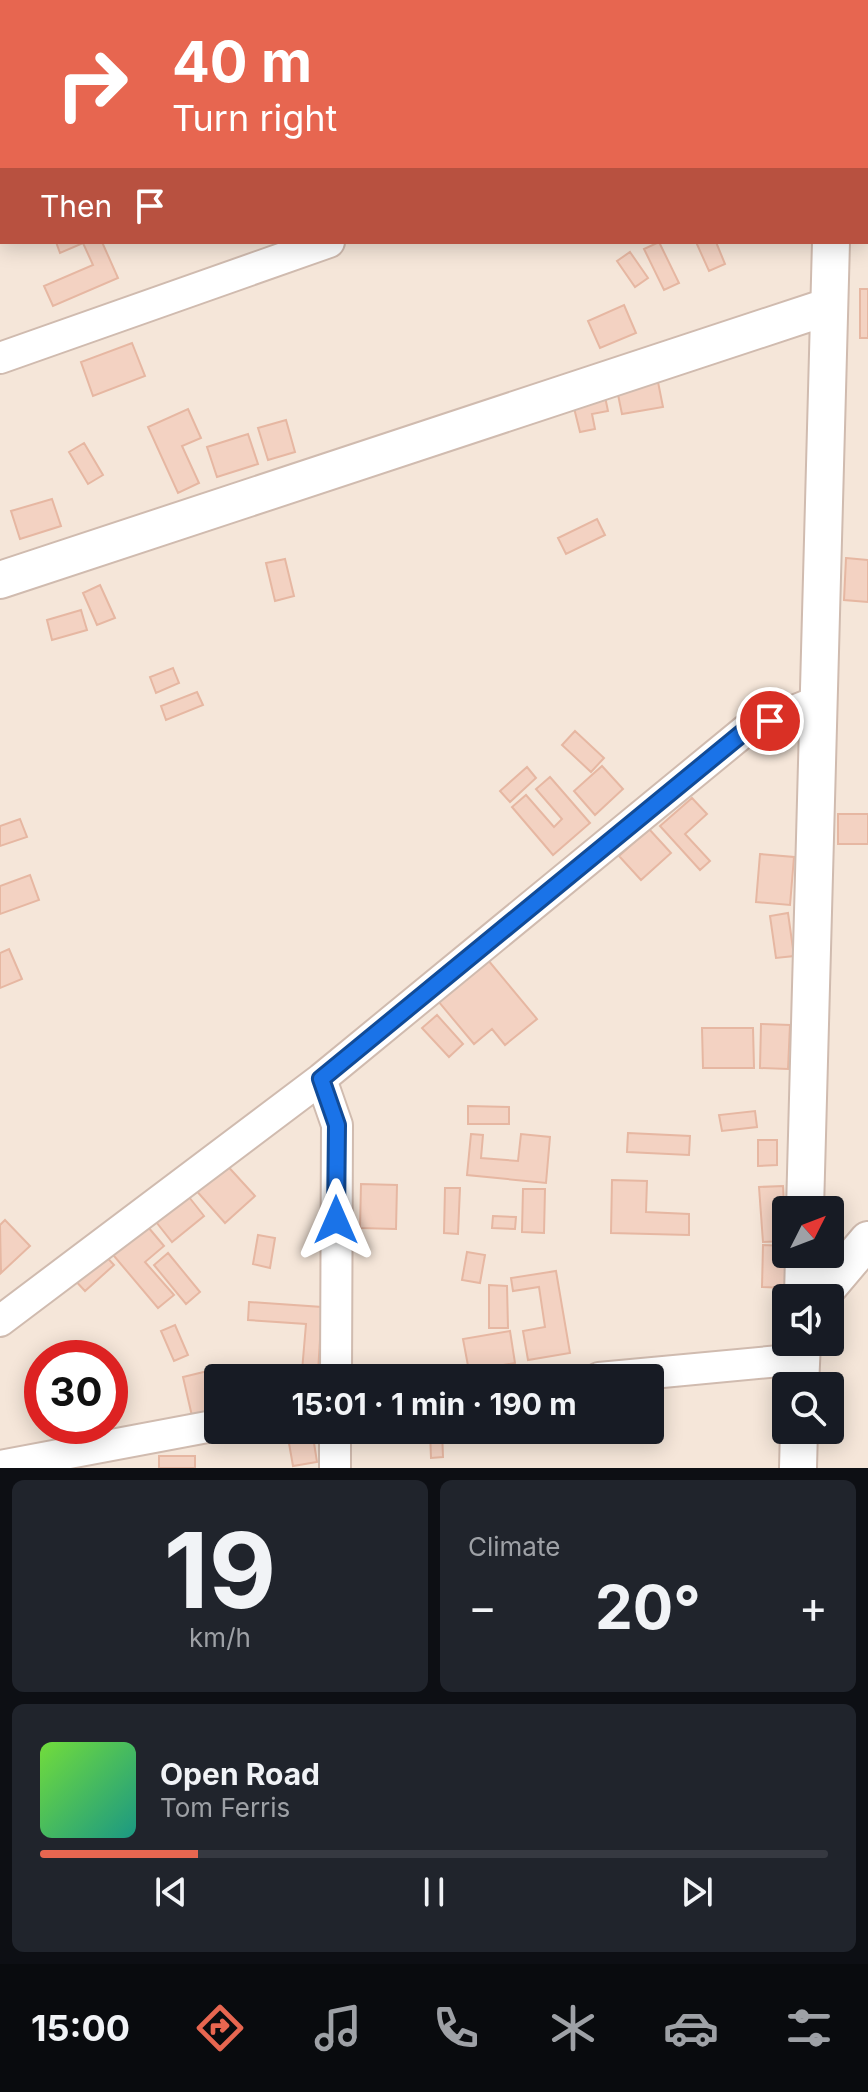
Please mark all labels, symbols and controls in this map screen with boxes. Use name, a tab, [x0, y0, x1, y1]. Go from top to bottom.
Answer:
text: 40 m	[172, 28, 312, 96]
icon: right	[40, 32, 144, 136]
text: Turn right	[172, 96, 337, 140]
icon: arrive	[128, 184, 172, 228]
text: Then	[40, 188, 112, 224]
pin	[736, 687, 804, 755]
icon: arrive	[748, 699, 792, 743]
position arrow	[294, 1178, 378, 1262]
north arrow	[772, 1196, 844, 1268]
map controls	[772, 1196, 844, 1444]
button: sound	[772, 1284, 844, 1356]
speed limit sign: 30	[24, 1340, 128, 1444]
button: search	[772, 1372, 844, 1444]
text: 15:01 · 1 min · 190 m	[291, 1386, 577, 1422]
text: 19	[164, 1507, 276, 1633]
text: Climate	[468, 1531, 560, 1562]
text: 20°	[595, 1571, 701, 1643]
text: −	[468, 1580, 497, 1634]
text: +	[799, 1580, 828, 1634]
text: km/h	[189, 1622, 251, 1653]
text: Open Road	[160, 1756, 320, 1792]
text: Tom Ferris	[160, 1792, 290, 1823]
icon: previous	[149, 1870, 193, 1914]
icon: pause	[412, 1870, 456, 1914]
icon: next	[675, 1870, 719, 1914]
icon: directions	[192, 2000, 248, 2056]
icon: music	[310, 2000, 366, 2056]
icon: phone	[428, 2000, 484, 2056]
icon: climate	[545, 2000, 601, 2056]
icon: car	[663, 2000, 719, 2056]
icon: filters	[781, 2000, 837, 2056]
text: 15:00	[31, 2006, 130, 2050]

